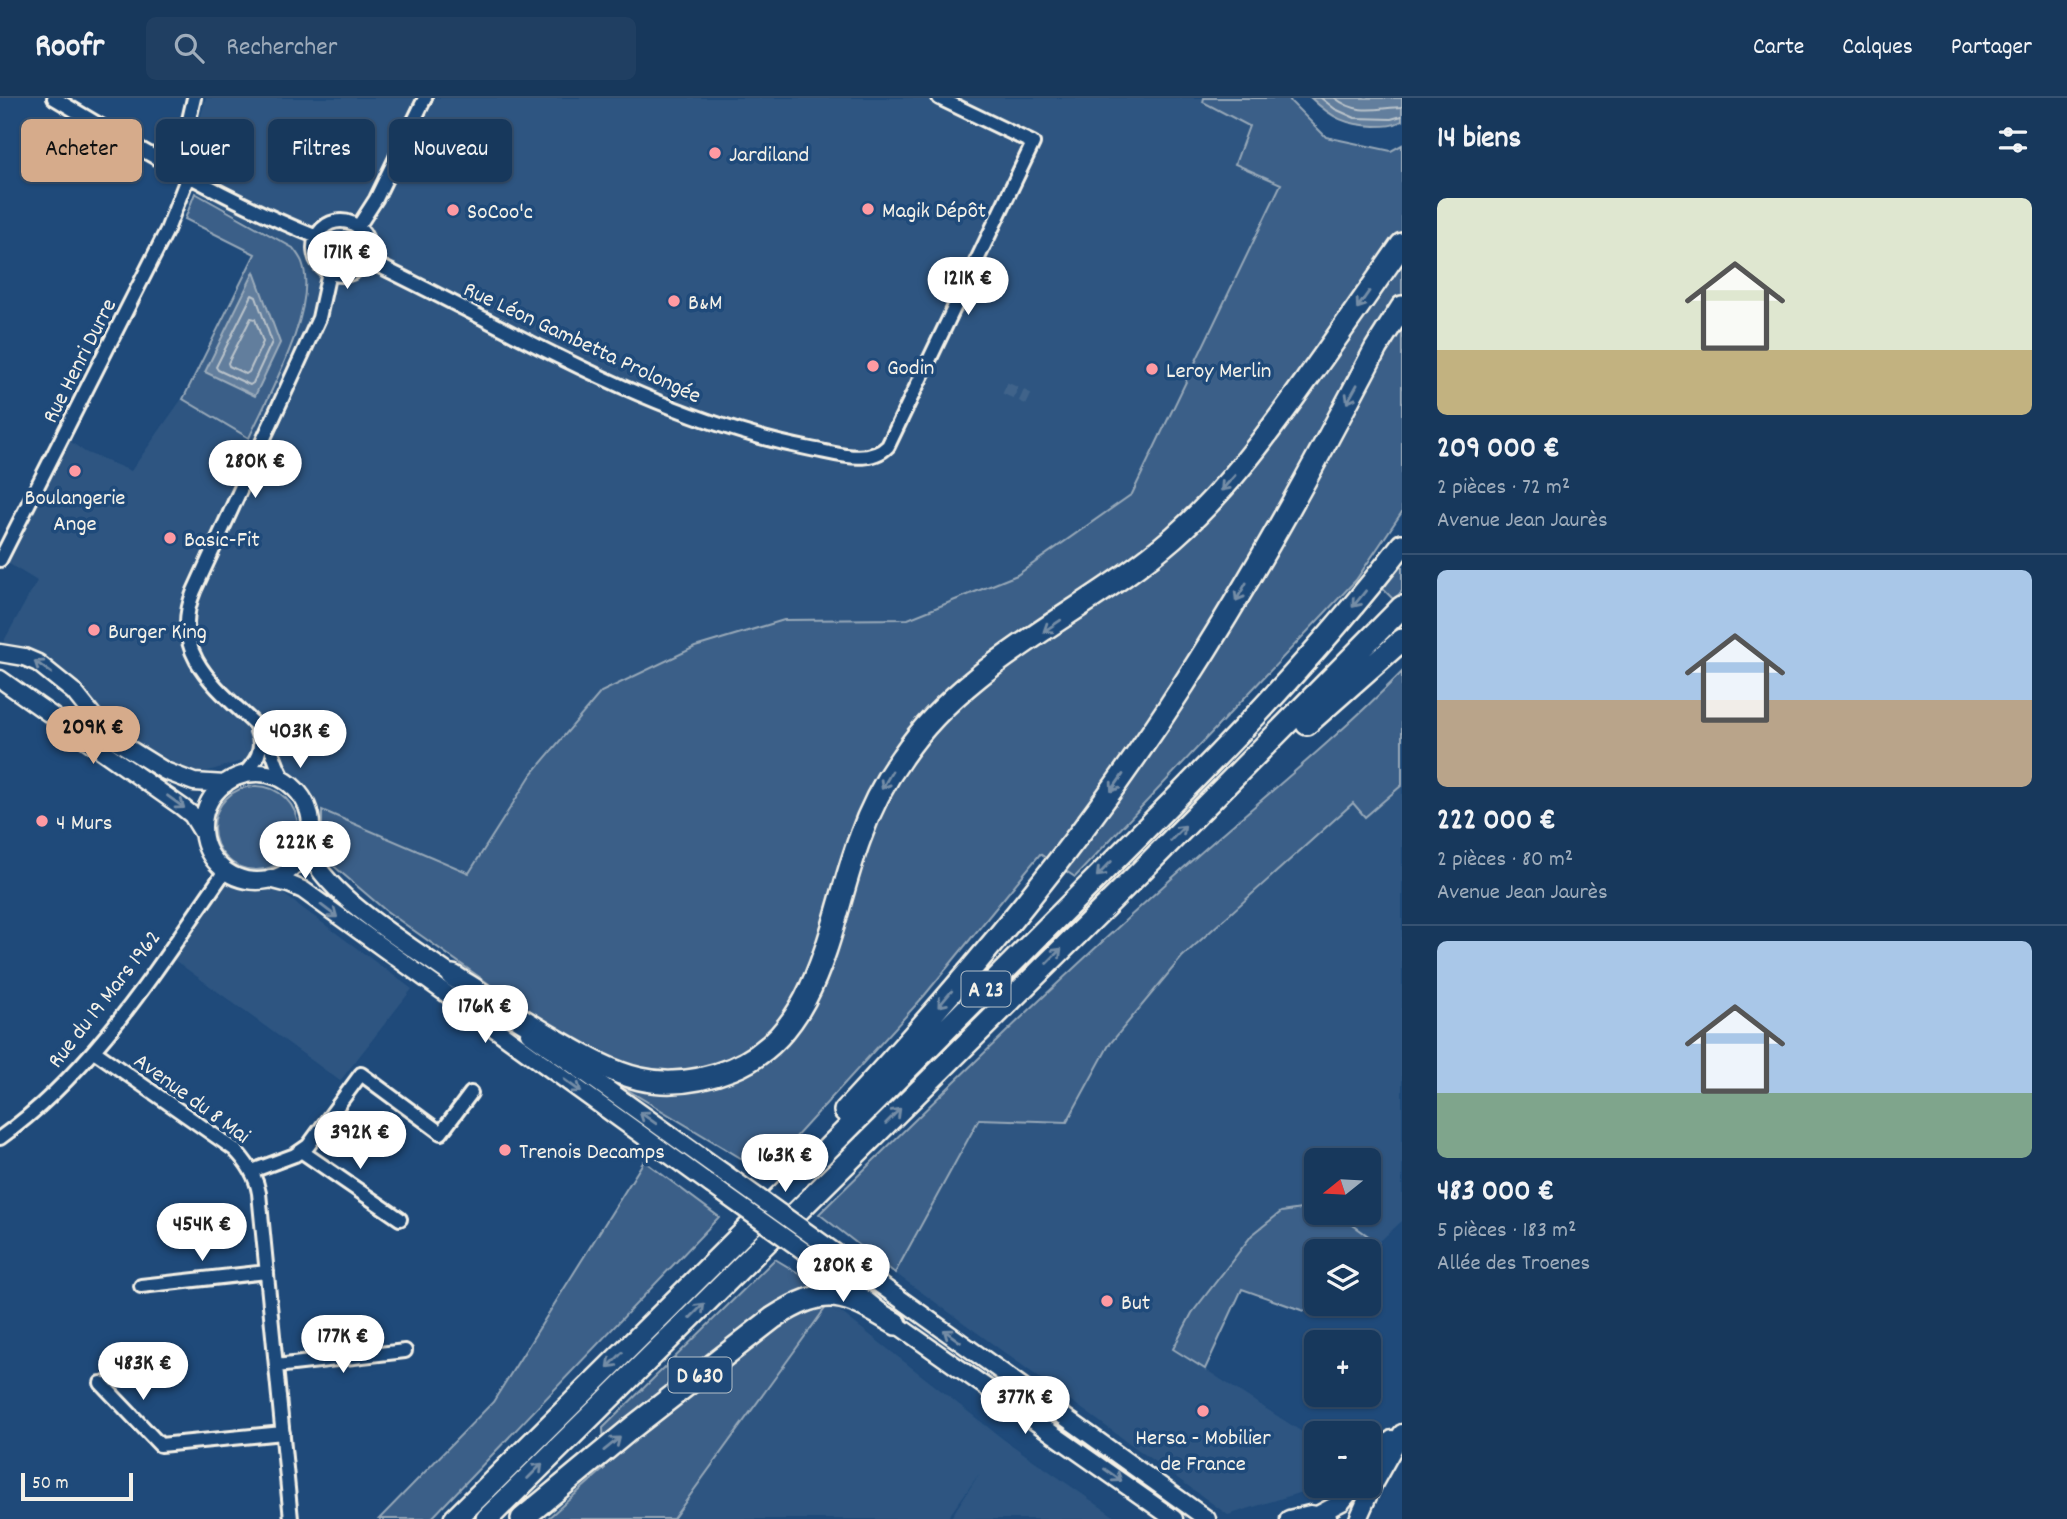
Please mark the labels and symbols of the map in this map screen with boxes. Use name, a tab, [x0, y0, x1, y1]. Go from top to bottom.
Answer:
place label: Jardiland	[729, 140, 809, 173]
marker: Jardiland	[707, 145, 723, 161]
place label: Magik Dépôt	[882, 196, 986, 229]
place label: SoCoo'c	[467, 197, 533, 230]
marker: Magik Dépôt	[860, 201, 876, 217]
marker: SoCoo'c	[445, 202, 461, 218]
pin: 171K €	[290, 232, 404, 291]
pin: 121K €	[911, 258, 1025, 317]
street label: Rue Léon Gambetta Prolongée	[457, 275, 706, 414]
place label: B&M	[688, 288, 723, 321]
one-way arrow	[1356, 290, 1370, 309]
marker: B&M	[666, 293, 682, 309]
street label: Rue Henri Durre	[36, 294, 127, 430]
place label: Godin	[887, 353, 934, 386]
place label: Leroy Merlin	[1166, 356, 1271, 389]
marker: Godin	[865, 358, 881, 374]
marker: Leroy Merlin	[1144, 361, 1160, 377]
one-way arrow	[1345, 383, 1359, 403]
pin: 280K €	[198, 440, 312, 500]
marker: Boulangerie Ange	[67, 463, 83, 479]
one-way arrow	[1220, 474, 1236, 492]
place label: Boulangerie Ange	[25, 483, 126, 542]
place label: Basic-Fit	[184, 525, 260, 558]
marker: Basic-Fit	[162, 530, 178, 546]
one-way arrow	[1234, 582, 1248, 602]
one-way arrow	[1352, 589, 1367, 607]
place label: Burger King	[108, 617, 207, 650]
one-way arrow	[1043, 619, 1062, 633]
marker: Burger King	[86, 622, 102, 638]
one-way arrow	[34, 660, 53, 674]
pin: 209K €	[36, 706, 150, 766]
pin: 403K €	[243, 710, 357, 770]
one-way arrow	[880, 769, 894, 789]
one-way arrow	[1110, 773, 1124, 792]
one-way arrow	[166, 795, 185, 810]
place label: 4 Murs	[56, 808, 112, 841]
marker: 4 Murs	[34, 813, 50, 829]
pin: 222K €	[248, 822, 362, 881]
one-way arrow	[1170, 825, 1187, 842]
one-way arrow	[1096, 860, 1113, 877]
one-way arrow	[319, 903, 338, 918]
street label: Rue du 19 Mars 1962	[41, 924, 170, 1076]
one-way arrow	[1046, 948, 1063, 965]
road number: A 23	[962, 972, 1010, 1006]
pin: 176K €	[428, 986, 542, 1045]
one-way arrow	[937, 990, 953, 1008]
street label: Avenue du 8 Mai	[126, 1046, 256, 1153]
one-way arrow	[563, 1079, 582, 1093]
one-way arrow	[884, 1108, 901, 1125]
one-way arrow	[639, 1111, 658, 1125]
pin: 392K €	[303, 1112, 417, 1171]
pin: 163K €	[728, 1134, 842, 1194]
place label: Trenois Decamps	[519, 1137, 665, 1170]
marker: Trenois Decamps	[497, 1142, 513, 1158]
north arrow	[1304, 1148, 1381, 1225]
pin: 454K €	[145, 1204, 259, 1263]
pin: 280K €	[786, 1244, 900, 1304]
place label: But	[1121, 1288, 1150, 1321]
marker: But	[1099, 1293, 1115, 1309]
one-way arrow	[688, 1302, 705, 1319]
pin: 177K €	[286, 1316, 400, 1375]
one-way arrow	[943, 1329, 962, 1343]
pin: 483K €	[86, 1342, 200, 1402]
one-way arrow	[607, 1351, 624, 1368]
road number: D 630	[668, 1358, 732, 1392]
pin: 377K €	[968, 1376, 1082, 1436]
marker: Hersa - Mobilier de France	[1195, 1403, 1211, 1419]
place label: Hersa - Mobilier de France	[1135, 1423, 1271, 1482]
one-way arrow	[602, 1436, 620, 1452]
one-way arrow	[526, 1462, 543, 1479]
one-way arrow	[1103, 1468, 1122, 1483]
scale bar	[21, 1470, 133, 1502]

